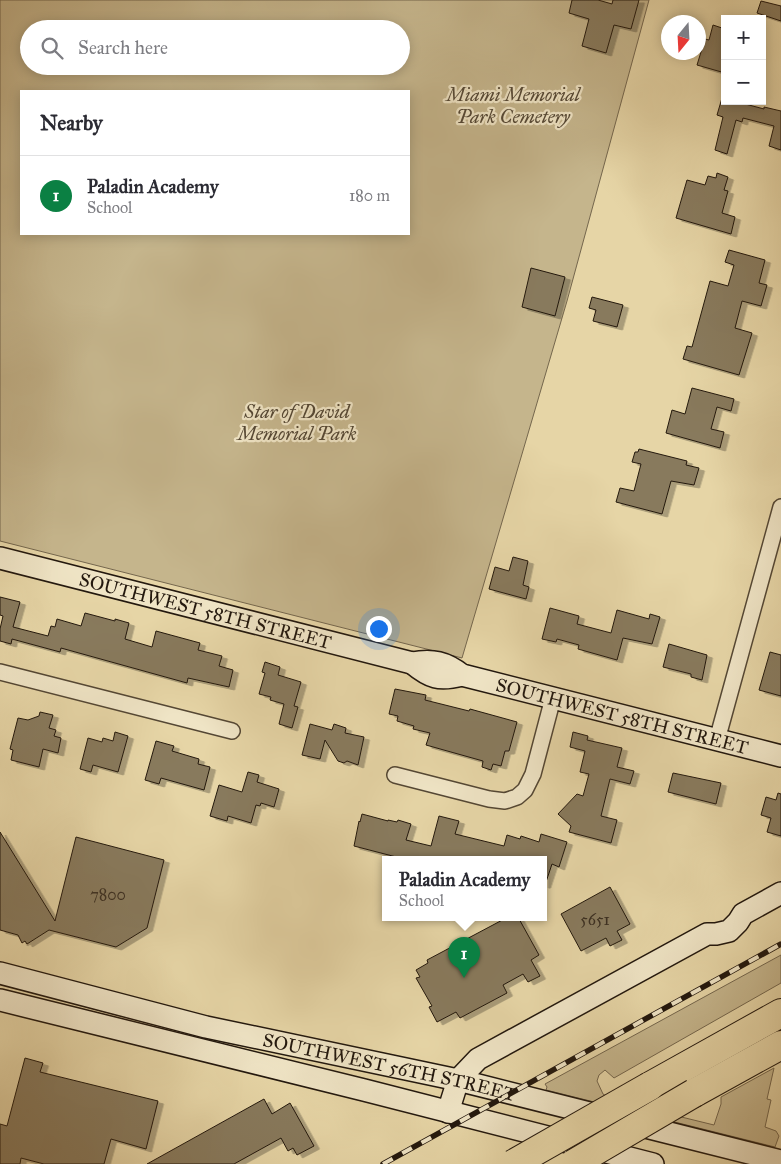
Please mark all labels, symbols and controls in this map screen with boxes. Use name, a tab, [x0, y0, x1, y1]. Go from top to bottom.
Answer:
north arrow	[661, 15, 706, 60]
map controls	[721, 15, 766, 105]
button: +	[721, 15, 766, 60]
search box	[20, 20, 410, 75]
icon: search	[38, 34, 66, 62]
text: Search here	[78, 36, 168, 59]
button: −	[721, 60, 766, 105]
park label: Miami Memorial Park Cemetery	[444, 83, 582, 128]
text: Nearby	[40, 110, 103, 136]
text: Paladin Academy	[87, 175, 219, 198]
text: 1	[53, 186, 59, 205]
text: 180 m	[349, 186, 390, 205]
text: School	[87, 198, 132, 217]
park label: Star of David Memorial Park	[236, 400, 357, 445]
street label: SOUTHWEST 58TH STREET	[77, 567, 334, 654]
your location	[366, 616, 392, 642]
street label: SOUTHWEST 58TH STREET	[494, 673, 751, 759]
popup	[382, 856, 547, 921]
text: Paladin Academy	[399, 868, 530, 891]
house number: 7800	[90, 885, 126, 904]
text: School	[399, 891, 444, 910]
house number: 5651	[580, 910, 610, 929]
pin: 1	[448, 937, 480, 978]
street label: SOUTHWEST 56TH STREET	[261, 1028, 519, 1106]

